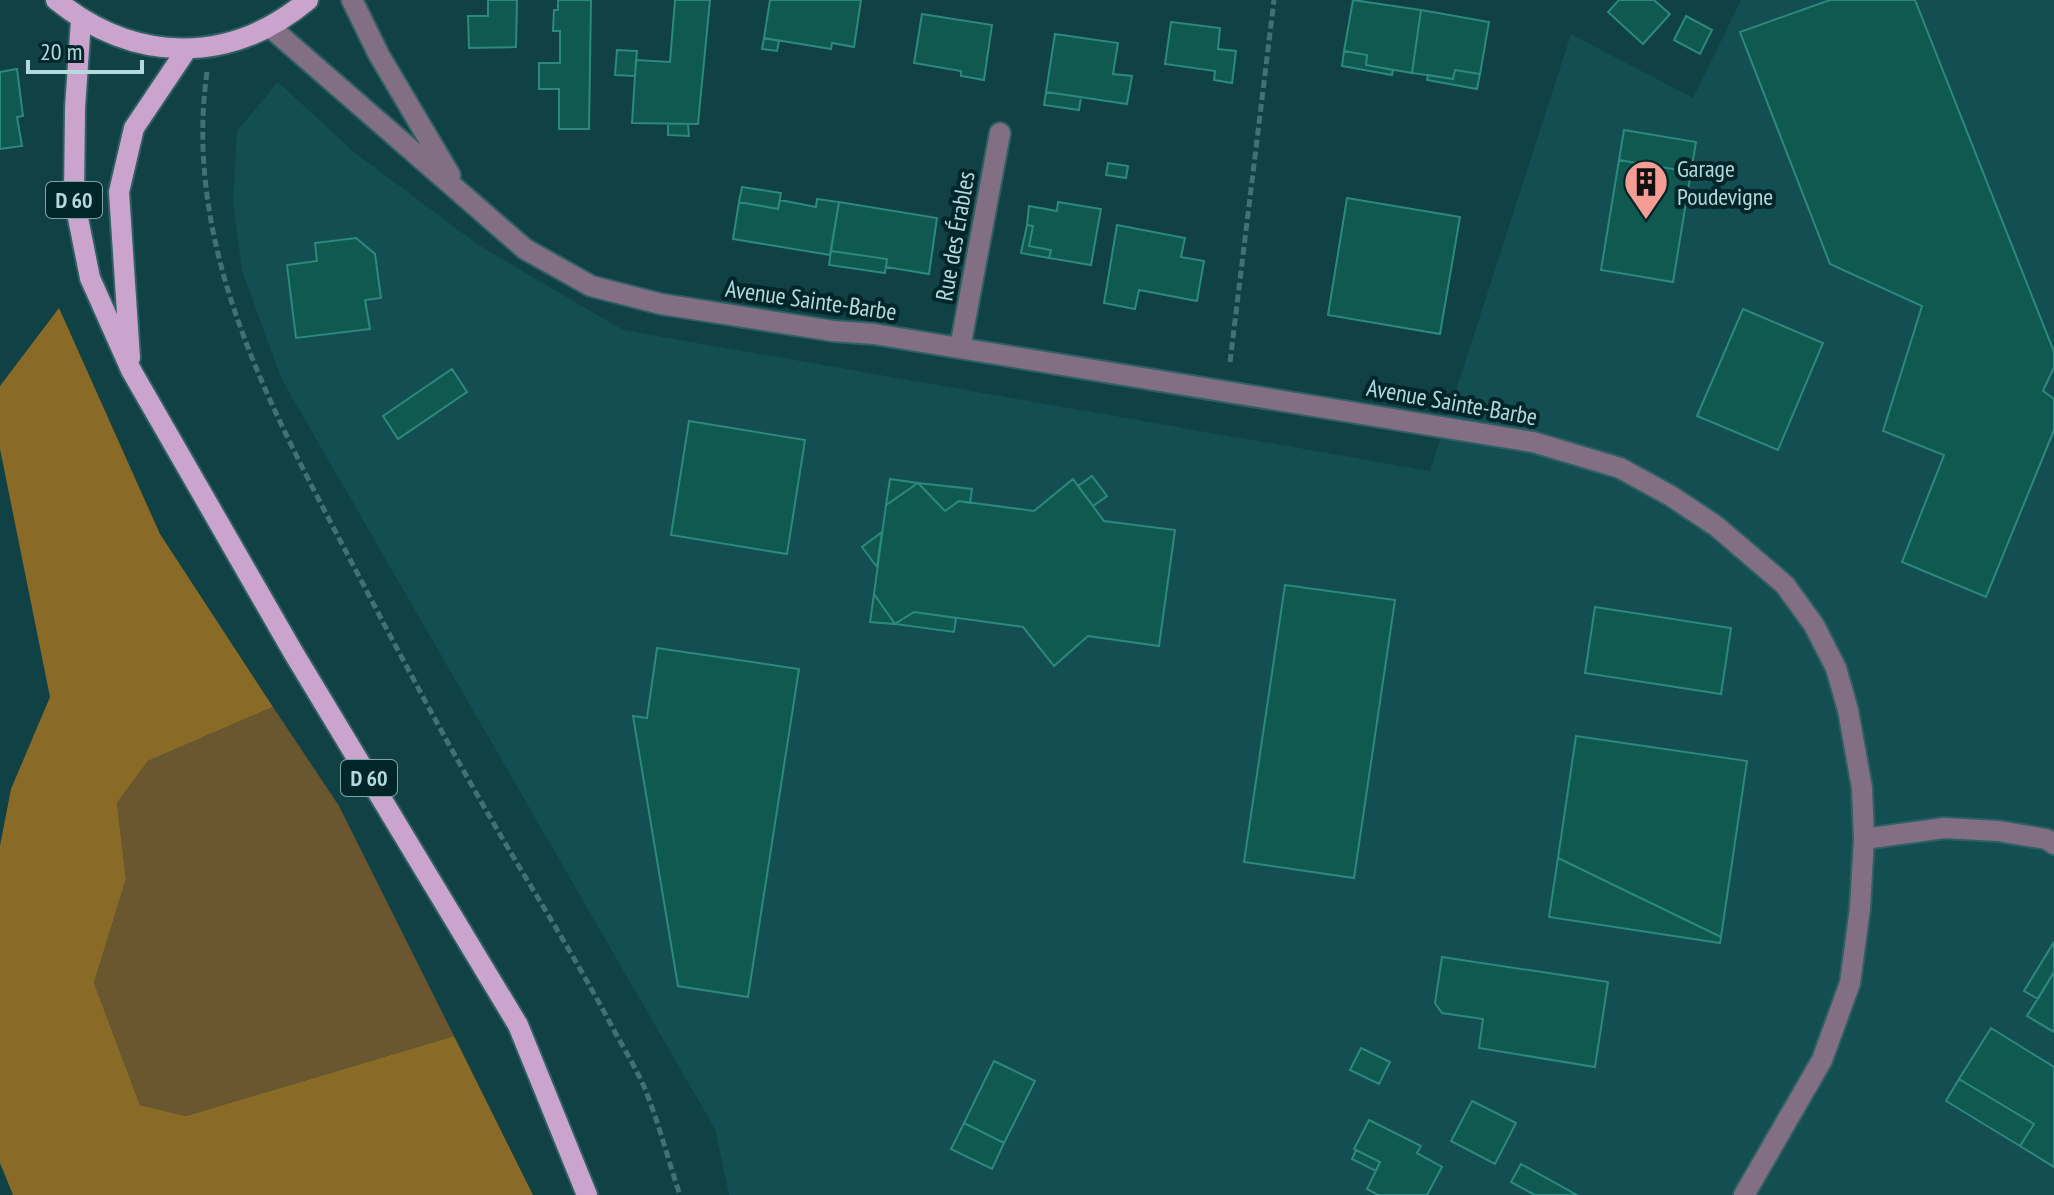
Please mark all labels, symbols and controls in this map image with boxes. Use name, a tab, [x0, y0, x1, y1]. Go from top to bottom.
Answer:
scale bar	[28, 24, 142, 74]
text: 20 m	[40, 36, 82, 67]
place label: Garage Poudevigne	[1677, 153, 1773, 212]
building icon: Garage Poudevigne	[1622, 158, 1670, 221]
street label: Rue des Érables	[928, 169, 982, 303]
road number: D 60	[46, 182, 102, 218]
street label: Avenue Sainte-Barbe	[723, 273, 899, 327]
street label: Avenue Sainte-Barbe	[1364, 372, 1540, 432]
road number: D 60	[341, 760, 397, 796]

